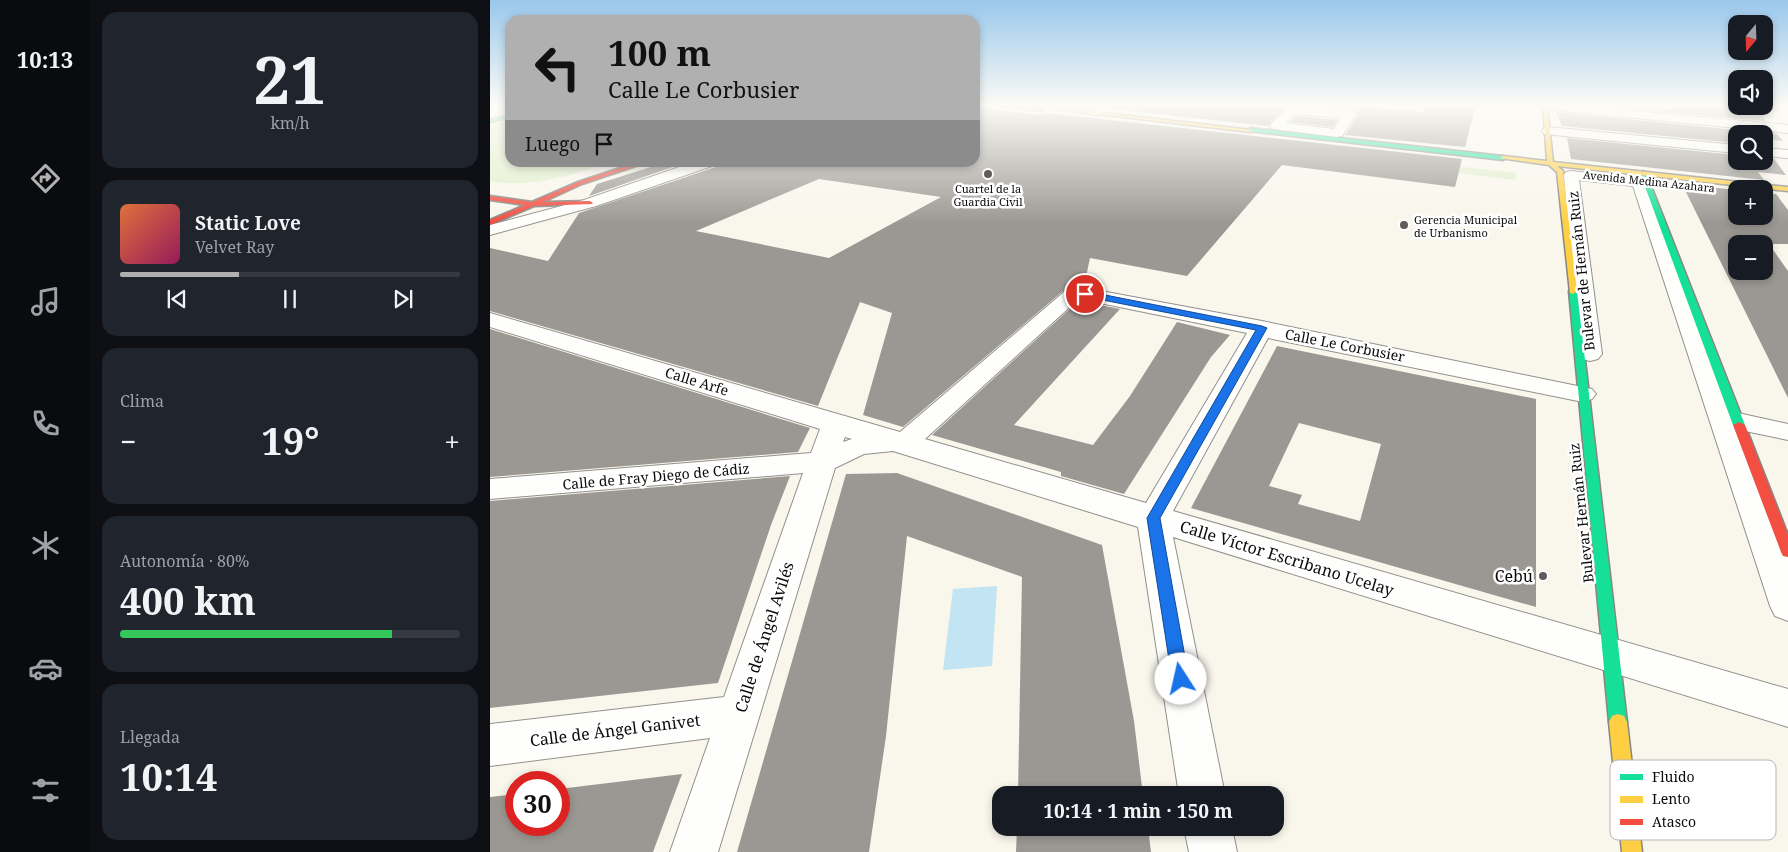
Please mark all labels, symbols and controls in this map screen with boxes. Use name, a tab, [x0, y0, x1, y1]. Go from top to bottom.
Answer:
north arrow	[1728, 15, 1772, 60]
map controls	[1728, 15, 1773, 280]
text: 100 m	[608, 29, 711, 76]
text: 21	[253, 35, 327, 123]
icon: left	[525, 35, 590, 100]
text: 10:13	[17, 44, 73, 74]
button: sound	[1728, 70, 1773, 115]
text: Calle Le Corbusier	[608, 74, 799, 104]
text: km/h	[270, 112, 310, 134]
button: search	[1728, 125, 1773, 170]
icon: arrive	[590, 130, 618, 158]
text: Luego	[525, 131, 580, 157]
icon: directions	[28, 161, 63, 196]
street label: Avenida Medina Azahara	[1582, 167, 1716, 195]
marker: Cuartel de la Guardia Civil	[982, 168, 994, 180]
button: +	[1728, 180, 1773, 225]
place label: Cuartel de la Guardia Civil	[953, 181, 1023, 209]
street label: Bulevar de Hernán Ruiz	[1563, 190, 1599, 352]
text: Static Love	[195, 210, 301, 236]
place label: Gerencia Municipal de Urbanismo	[1414, 212, 1518, 240]
marker: Gerencia Municipal de Urbanismo	[1398, 219, 1410, 231]
button: −	[1728, 235, 1773, 280]
text: Velvet Ray	[195, 236, 274, 258]
pin	[1064, 273, 1106, 315]
icon: arrive	[1071, 280, 1099, 308]
icon: music	[28, 284, 63, 319]
icon: previous	[163, 285, 191, 313]
icon: pause	[276, 285, 304, 313]
icon: next	[389, 285, 417, 313]
street label: Calle Le Corbusier	[1283, 324, 1407, 366]
street label: Calle Arfe	[663, 362, 731, 400]
text: Clima	[120, 390, 164, 412]
icon: phone	[28, 406, 63, 441]
text: 19°	[261, 414, 319, 466]
text: −	[120, 422, 136, 460]
text: +	[444, 422, 460, 460]
street label: Bulevar Hernán Ruiz	[1564, 442, 1598, 584]
street label: Calle de Fray Diego de Cádiz	[562, 458, 750, 494]
street label: Calle Víctor Escribano Ucelay	[1177, 515, 1398, 601]
icon: climate	[28, 528, 63, 563]
text: Autonomía · 80%	[120, 550, 249, 572]
street label: Calle de Ángel Avilés	[729, 559, 799, 715]
place label: Cebú	[1495, 565, 1533, 587]
marker: Cebú	[1537, 570, 1549, 582]
text: 400 km	[120, 574, 256, 626]
icon: car	[28, 651, 63, 686]
position arrow	[1154, 652, 1206, 704]
street label: Calle de Ángel Ganivet	[529, 709, 702, 751]
text: Llegada	[120, 726, 180, 748]
text: 10:14	[120, 750, 217, 802]
legend	[1610, 760, 1776, 840]
text: Fluido	[1652, 767, 1695, 786]
speed limit sign: 30	[505, 771, 570, 836]
icon: filters	[28, 773, 63, 808]
text: Lento	[1652, 789, 1690, 808]
text: 10:14 · 1 min · 150 m	[1043, 798, 1233, 824]
text: Atasco	[1652, 812, 1696, 831]

